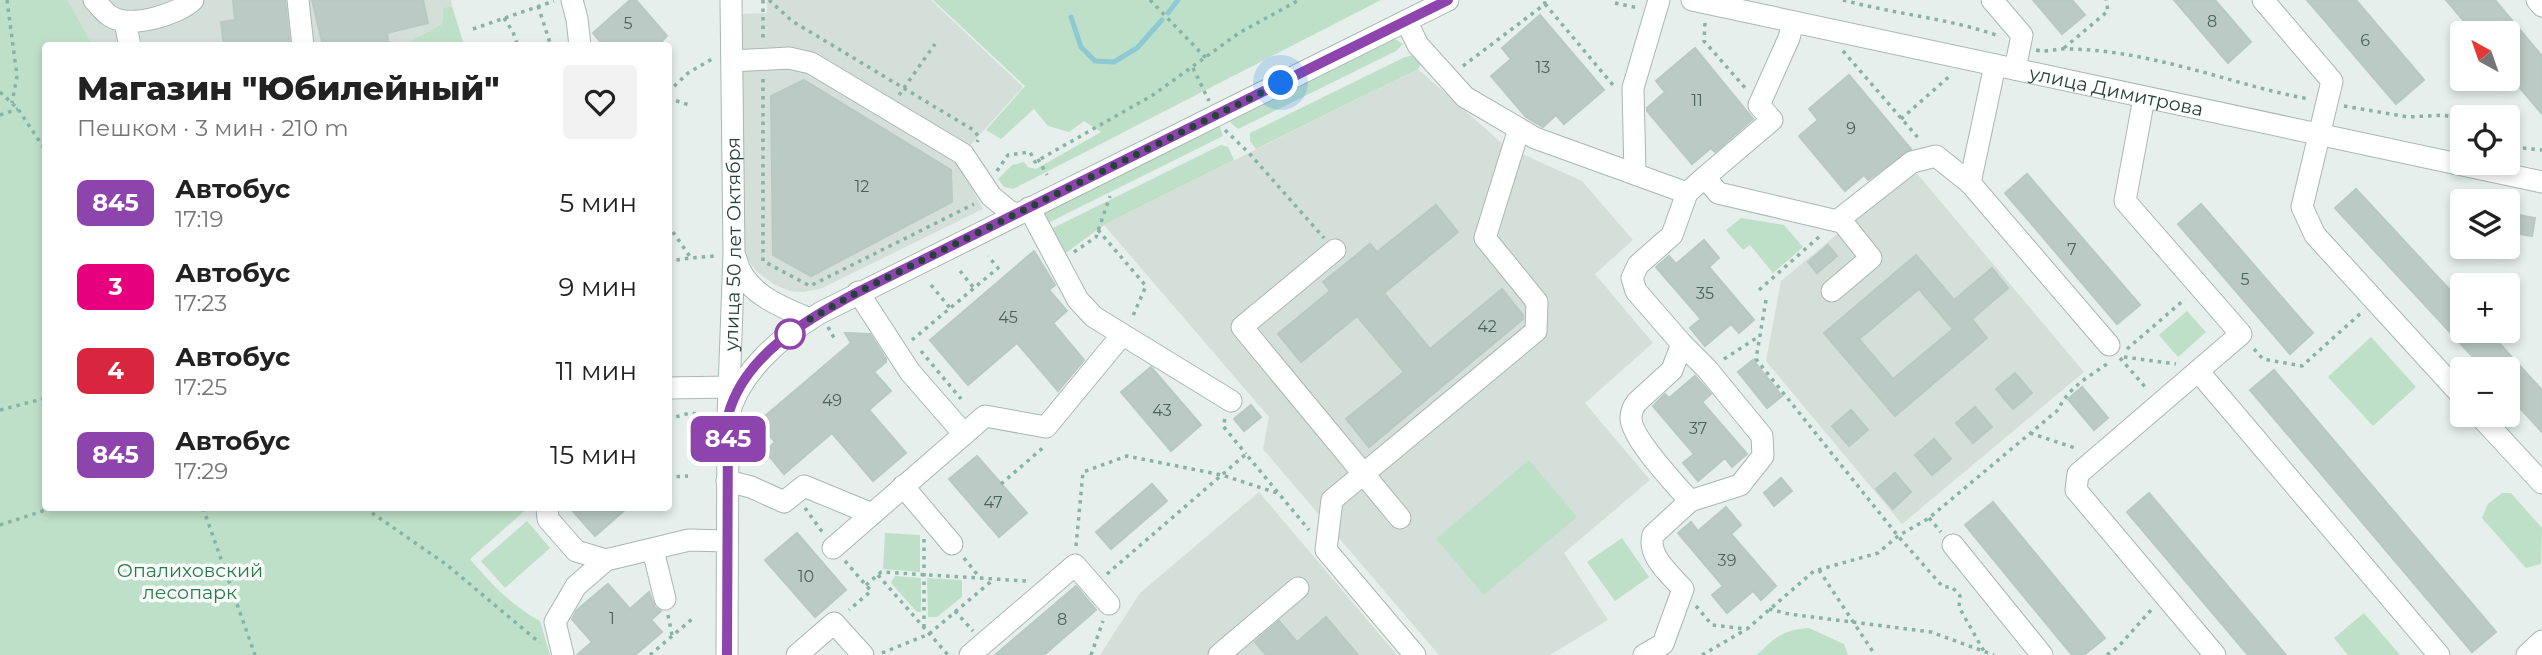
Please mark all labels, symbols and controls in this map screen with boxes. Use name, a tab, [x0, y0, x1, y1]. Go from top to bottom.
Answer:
house number: 8	[2207, 12, 2217, 31]
house number: 5	[623, 14, 633, 33]
north arrow	[2450, 21, 2520, 91]
map controls	[2450, 21, 2520, 427]
house number: 6	[2360, 31, 2370, 50]
house number: 13	[1536, 58, 1550, 77]
street label: улица Димитрова	[2026, 61, 2206, 121]
button: heart	[563, 65, 637, 139]
your location	[1263, 65, 1298, 100]
text: Магазин "Юбилейный"	[77, 68, 499, 108]
house number: 11	[1691, 91, 1703, 110]
button: locate	[2450, 105, 2520, 175]
text: Пешком · 3 мин · 210 m	[77, 114, 349, 142]
house number: 9	[1846, 119, 1856, 138]
street label: улица 50 лет Октября	[719, 137, 746, 352]
text: Автобус	[175, 173, 290, 205]
house number: 12	[855, 177, 869, 196]
text: 5 мин	[559, 187, 637, 219]
text: 845	[92, 188, 139, 217]
button: layers	[2450, 189, 2520, 259]
text: 17:19	[175, 205, 224, 233]
house number: 7	[2067, 240, 2077, 259]
text: Автобус	[175, 257, 290, 289]
house number: 5	[2240, 270, 2250, 289]
text: 9 мин	[558, 271, 637, 303]
text: 3	[108, 272, 123, 301]
button: +	[2450, 273, 2520, 343]
house number: 35	[1696, 284, 1714, 303]
text: 17:23	[175, 289, 227, 317]
house number: 45	[998, 308, 1018, 327]
house number: 42	[1477, 317, 1497, 336]
unlabelled marker	[775, 319, 805, 349]
text: Автобус	[175, 341, 290, 373]
text: 11 мин	[555, 355, 637, 387]
text: 4	[107, 356, 124, 385]
button: −	[2450, 357, 2520, 427]
text: 17:25	[175, 373, 227, 401]
house number: 49	[822, 391, 842, 410]
house number: 43	[1152, 401, 1172, 420]
line badge: 845	[688, 416, 768, 462]
house number: 37	[1689, 419, 1707, 438]
text: 845	[705, 424, 751, 453]
text: Автобус	[175, 425, 290, 457]
text: 15 мин	[550, 439, 637, 471]
text: 845	[92, 440, 139, 469]
text: 17:29	[175, 457, 228, 485]
house number: 47	[983, 493, 1003, 512]
house number: 39	[1718, 551, 1736, 570]
park label: Опалиховский лесопарк	[117, 559, 263, 604]
house number: 10	[798, 567, 814, 586]
house number: 1	[609, 609, 615, 628]
house number: 8	[1057, 610, 1067, 629]

